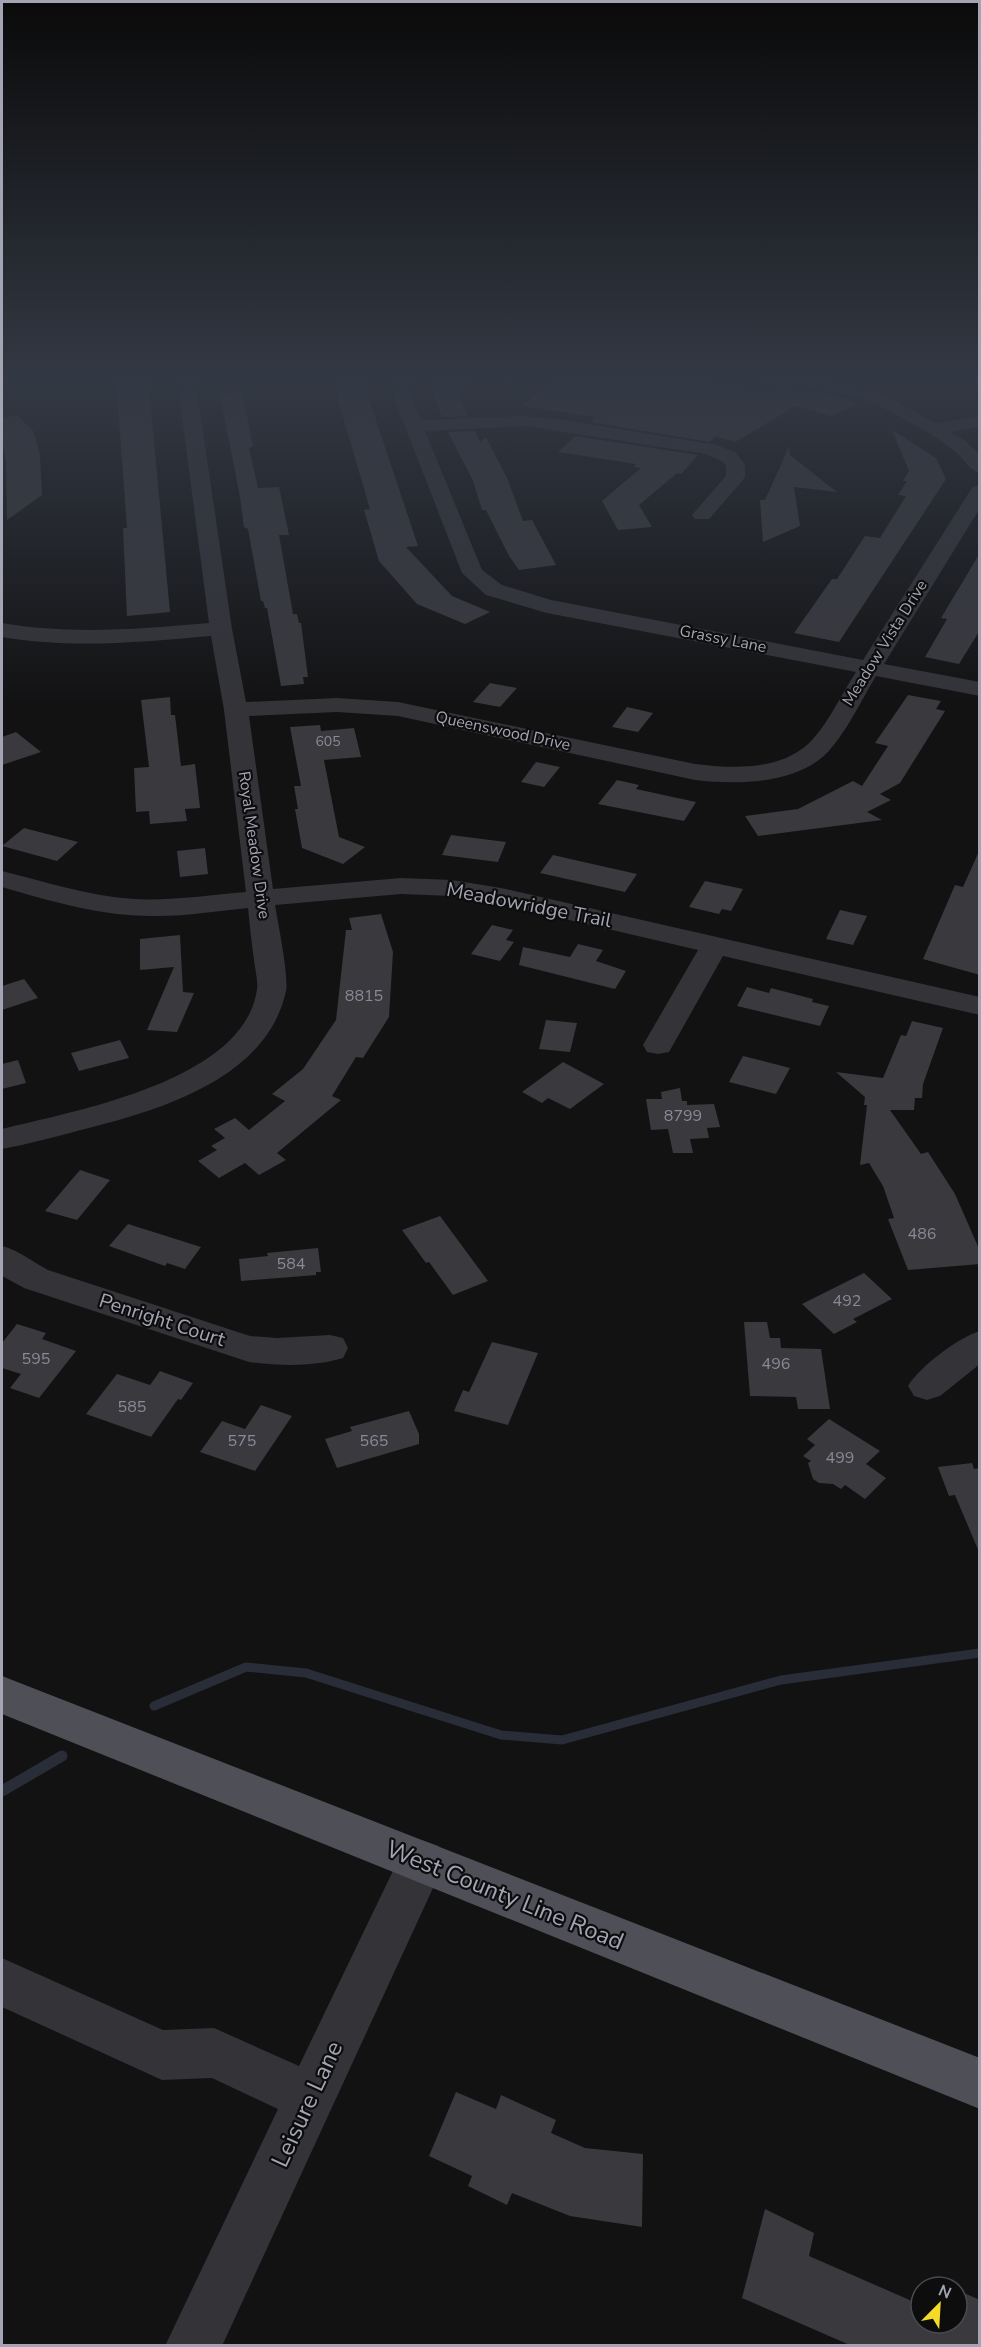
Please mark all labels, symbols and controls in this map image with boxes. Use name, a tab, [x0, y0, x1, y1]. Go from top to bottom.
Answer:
street label: Meadow Vista Drive	[837, 576, 933, 710]
street label: Grassy Lane	[678, 620, 768, 658]
street label: Queenswood Drive	[434, 706, 572, 756]
house number: 605	[315, 732, 341, 751]
street label: Royal Meadow Drive	[233, 770, 275, 920]
street label: Meadowridge Trail	[444, 876, 614, 934]
house number: 8815	[345, 985, 383, 1007]
house number: 8799	[664, 1105, 702, 1127]
house number: 486	[908, 1223, 936, 1245]
house number: 584	[277, 1253, 306, 1275]
street label: Penright Court	[96, 1287, 229, 1353]
house number: 492	[833, 1290, 861, 1312]
house number: 595	[22, 1348, 50, 1370]
house number: 496	[762, 1353, 790, 1375]
house number: 585	[118, 1396, 146, 1418]
house number: 575	[228, 1430, 256, 1452]
house number: 565	[360, 1430, 388, 1452]
house number: 499	[826, 1447, 854, 1469]
street label: West County Line Road	[381, 1833, 629, 1957]
street label: Leisure Lane	[264, 2036, 350, 2172]
north arrow	[909, 2275, 969, 2335]
text: N	[935, 2280, 955, 2305]

